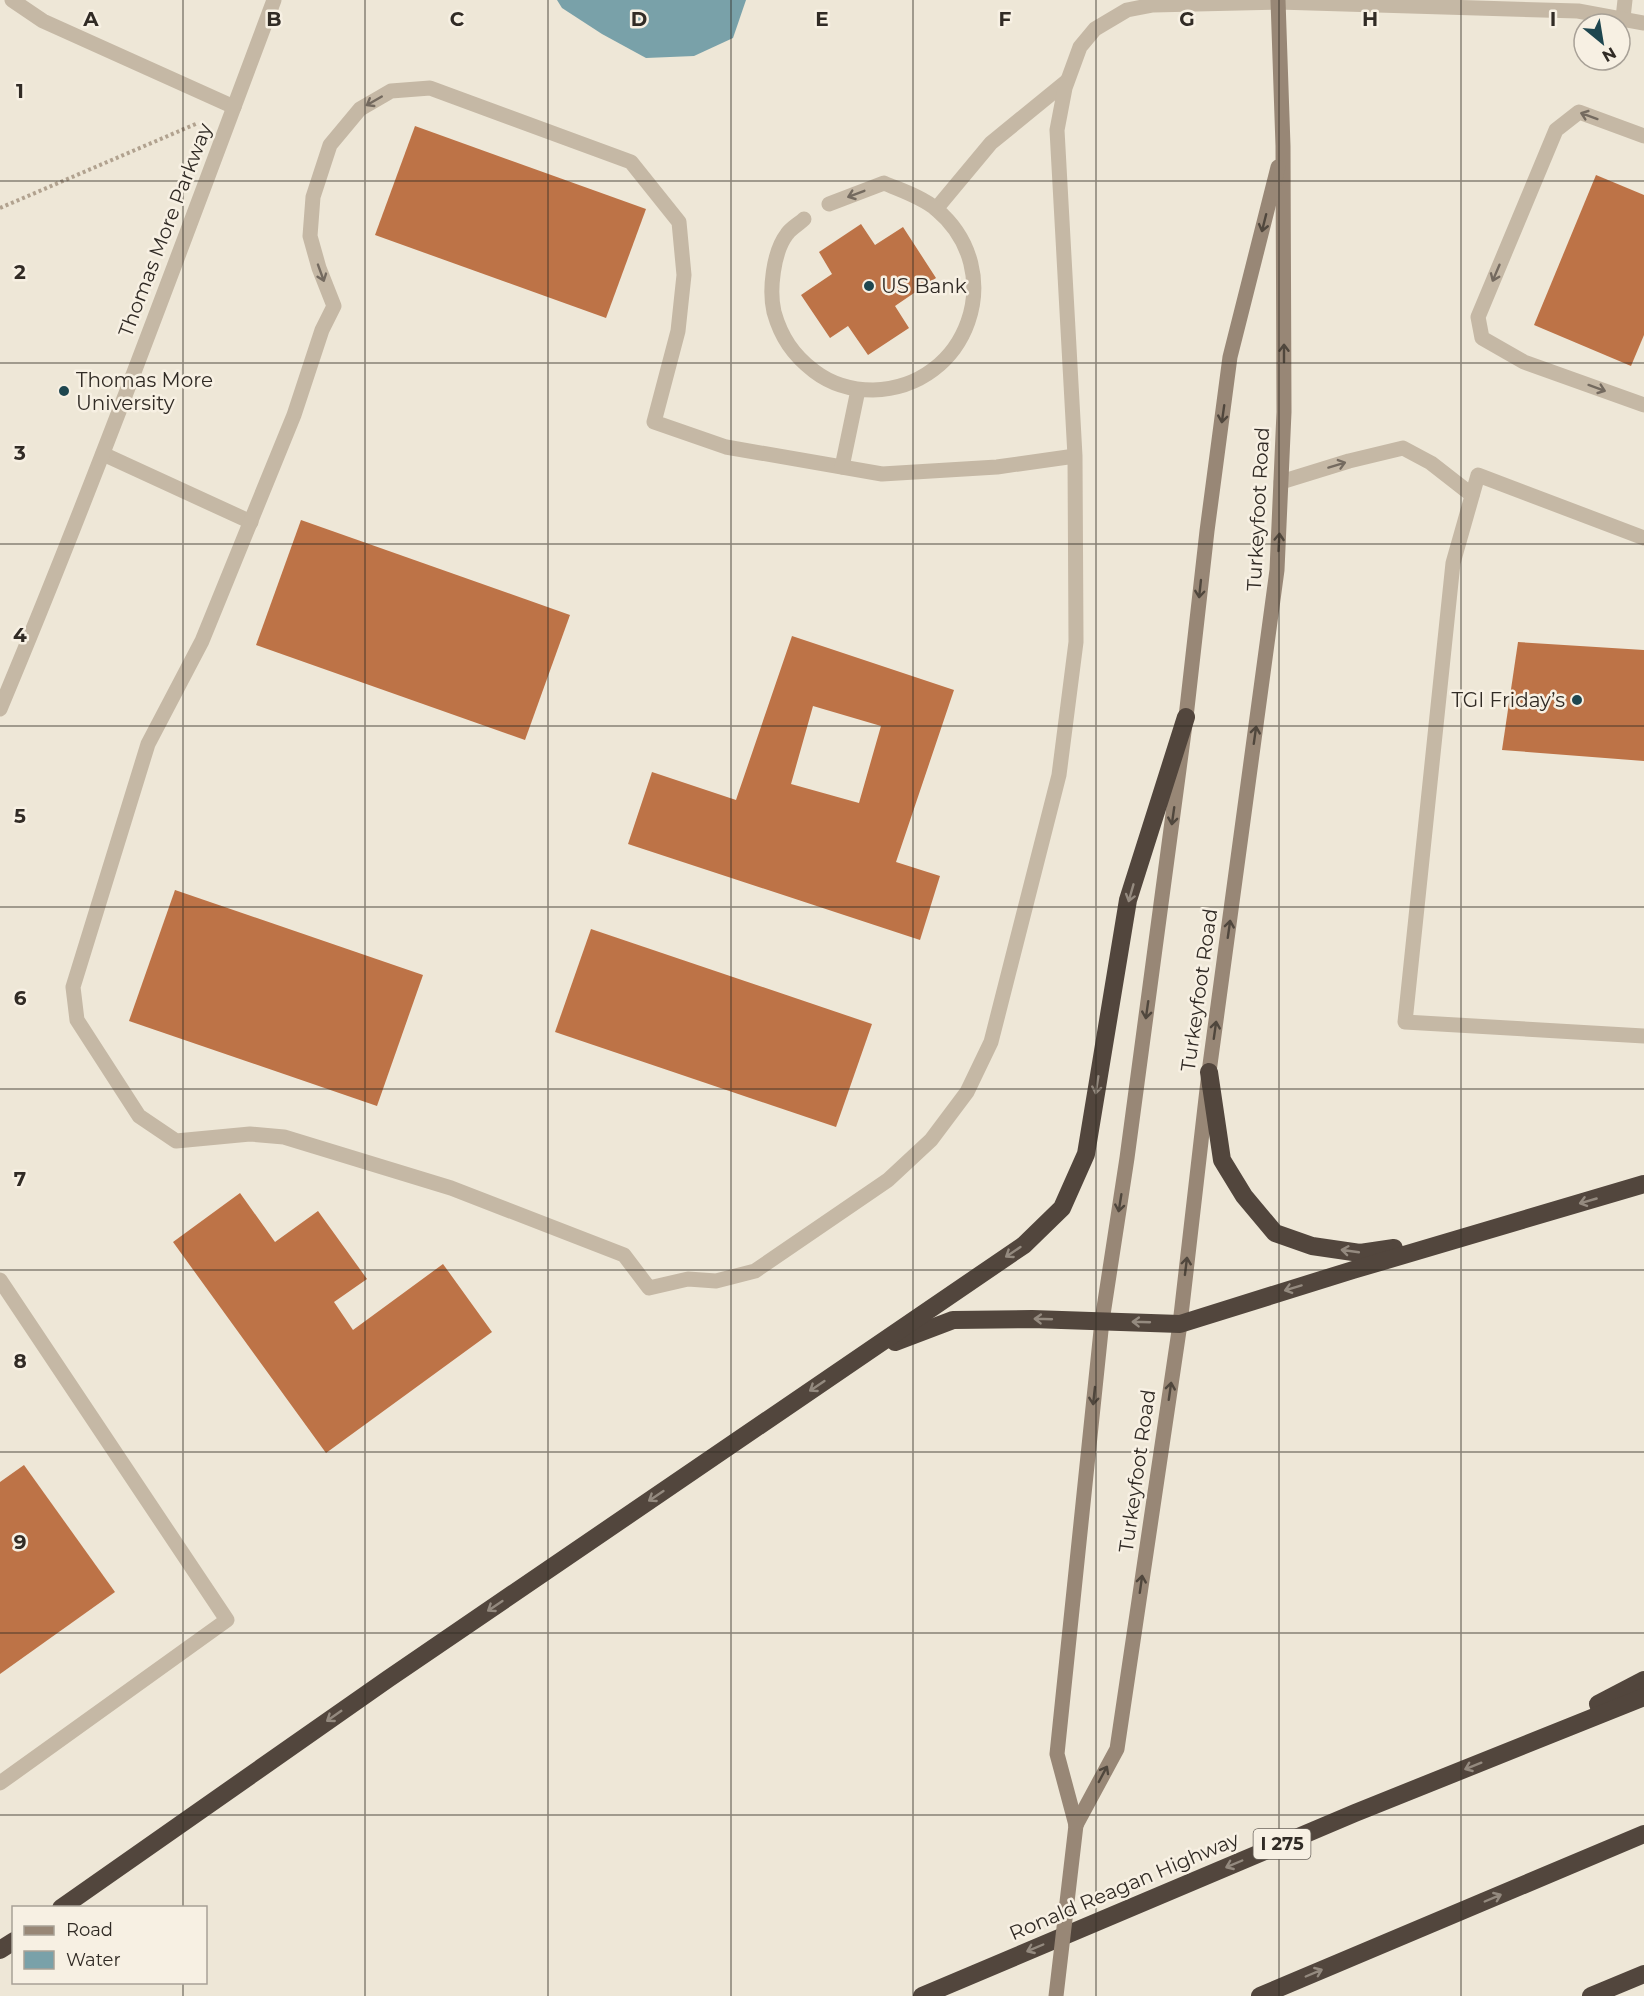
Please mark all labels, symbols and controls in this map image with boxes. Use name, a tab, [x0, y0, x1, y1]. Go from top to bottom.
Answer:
text: A	[82, 7, 99, 31]
text: B	[266, 7, 282, 31]
text: C	[450, 7, 465, 31]
text: D	[631, 7, 647, 31]
text: E	[815, 7, 829, 31]
text: F	[999, 7, 1012, 31]
text: G	[1179, 7, 1195, 31]
text: H	[1362, 7, 1378, 31]
text: I	[1550, 7, 1556, 31]
north arrow	[1572, 12, 1632, 72]
text: N	[1599, 43, 1620, 66]
text: 1	[16, 79, 24, 103]
one-way arrow	[366, 95, 383, 107]
one-way arrow	[1580, 109, 1599, 120]
street label: Thomas More Parkway	[113, 120, 217, 340]
one-way arrow	[848, 189, 866, 200]
one-way arrow	[1257, 213, 1269, 232]
text: 2	[14, 260, 26, 284]
one-way arrow	[317, 263, 328, 282]
one-way arrow	[1490, 263, 1501, 281]
place label: US Bank	[881, 274, 967, 298]
marker: US Bank	[862, 279, 876, 293]
one-way arrow	[1278, 344, 1290, 364]
place label: Thomas More University	[76, 368, 213, 415]
marker: Thomas More University	[57, 384, 71, 398]
one-way arrow	[1587, 384, 1606, 395]
one-way arrow	[1217, 403, 1228, 423]
street label: Turkeyfoot Road	[1242, 426, 1274, 592]
text: 3	[13, 441, 26, 465]
one-way arrow	[1327, 459, 1346, 470]
one-way arrow	[1273, 532, 1284, 552]
one-way arrow	[1195, 579, 1206, 598]
text: 4	[13, 623, 27, 647]
place label: TGI Friday’s	[1451, 688, 1565, 712]
marker: TGI Friday’s	[1570, 693, 1584, 707]
one-way arrow	[1249, 726, 1260, 746]
text: 5	[14, 804, 26, 828]
one-way arrow	[1167, 806, 1178, 826]
one-way arrow	[1125, 883, 1136, 902]
street label: Turkeyfoot Road	[1176, 907, 1222, 1073]
one-way arrow	[1223, 919, 1234, 939]
text: 6	[14, 986, 27, 1010]
one-way arrow	[1142, 999, 1153, 1019]
one-way arrow	[1209, 1021, 1220, 1041]
one-way arrow	[1091, 1074, 1102, 1094]
text: 7	[14, 1167, 26, 1191]
one-way arrow	[1115, 1192, 1126, 1212]
one-way arrow	[1579, 1196, 1598, 1207]
one-way arrow	[1006, 1246, 1022, 1258]
one-way arrow	[1340, 1246, 1360, 1257]
one-way arrow	[1181, 1256, 1192, 1276]
one-way arrow	[1284, 1283, 1303, 1294]
one-way arrow	[1034, 1313, 1054, 1325]
one-way arrow	[1131, 1317, 1151, 1328]
text: 8	[13, 1349, 27, 1373]
one-way arrow	[809, 1380, 826, 1392]
one-way arrow	[1164, 1382, 1175, 1401]
one-way arrow	[1088, 1385, 1099, 1405]
street label: Turkeyfoot Road	[1114, 1388, 1160, 1554]
one-way arrow	[648, 1490, 665, 1502]
text: 9	[14, 1530, 26, 1554]
one-way arrow	[1136, 1574, 1147, 1594]
one-way arrow	[487, 1600, 504, 1612]
one-way arrow	[327, 1710, 343, 1722]
one-way arrow	[1464, 1761, 1483, 1772]
one-way arrow	[1098, 1765, 1109, 1783]
street label: Ronald Reagan Highway	[1006, 1827, 1242, 1945]
road number: I 275	[1254, 1829, 1310, 1859]
one-way arrow	[1226, 1859, 1244, 1870]
one-way arrow	[1484, 1892, 1502, 1903]
legend	[12, 1906, 207, 1984]
text: Road	[66, 1919, 113, 1941]
one-way arrow	[1027, 1943, 1045, 1954]
text: Water	[66, 1949, 121, 1971]
one-way arrow	[1304, 1967, 1322, 1978]

